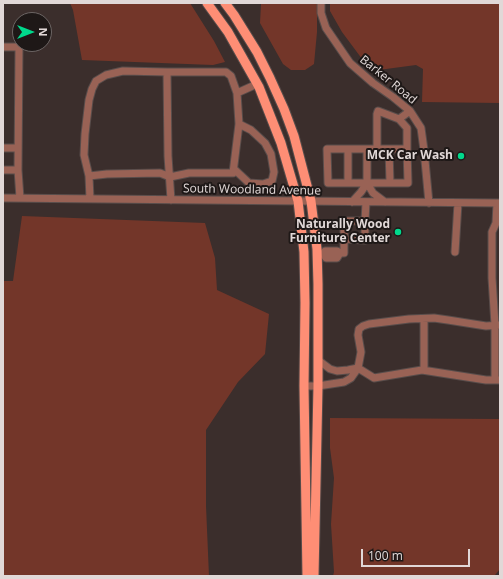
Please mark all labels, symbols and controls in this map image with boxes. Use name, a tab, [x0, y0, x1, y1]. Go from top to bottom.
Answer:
north arrow	[12, 12, 52, 52]
text: N	[36, 28, 51, 36]
street label: Barker Road	[357, 53, 419, 107]
place label: MCK Car Wash	[367, 149, 453, 163]
marker: MCK Car Wash	[456, 151, 466, 161]
street label: South Woodland Avenue	[183, 182, 321, 198]
place label: Naturally Wood Furniture Center	[289, 218, 390, 246]
marker: Naturally Wood Furniture Center	[393, 227, 403, 237]
scale bar	[363, 541, 472, 567]
text: 100 m	[368, 547, 403, 564]

